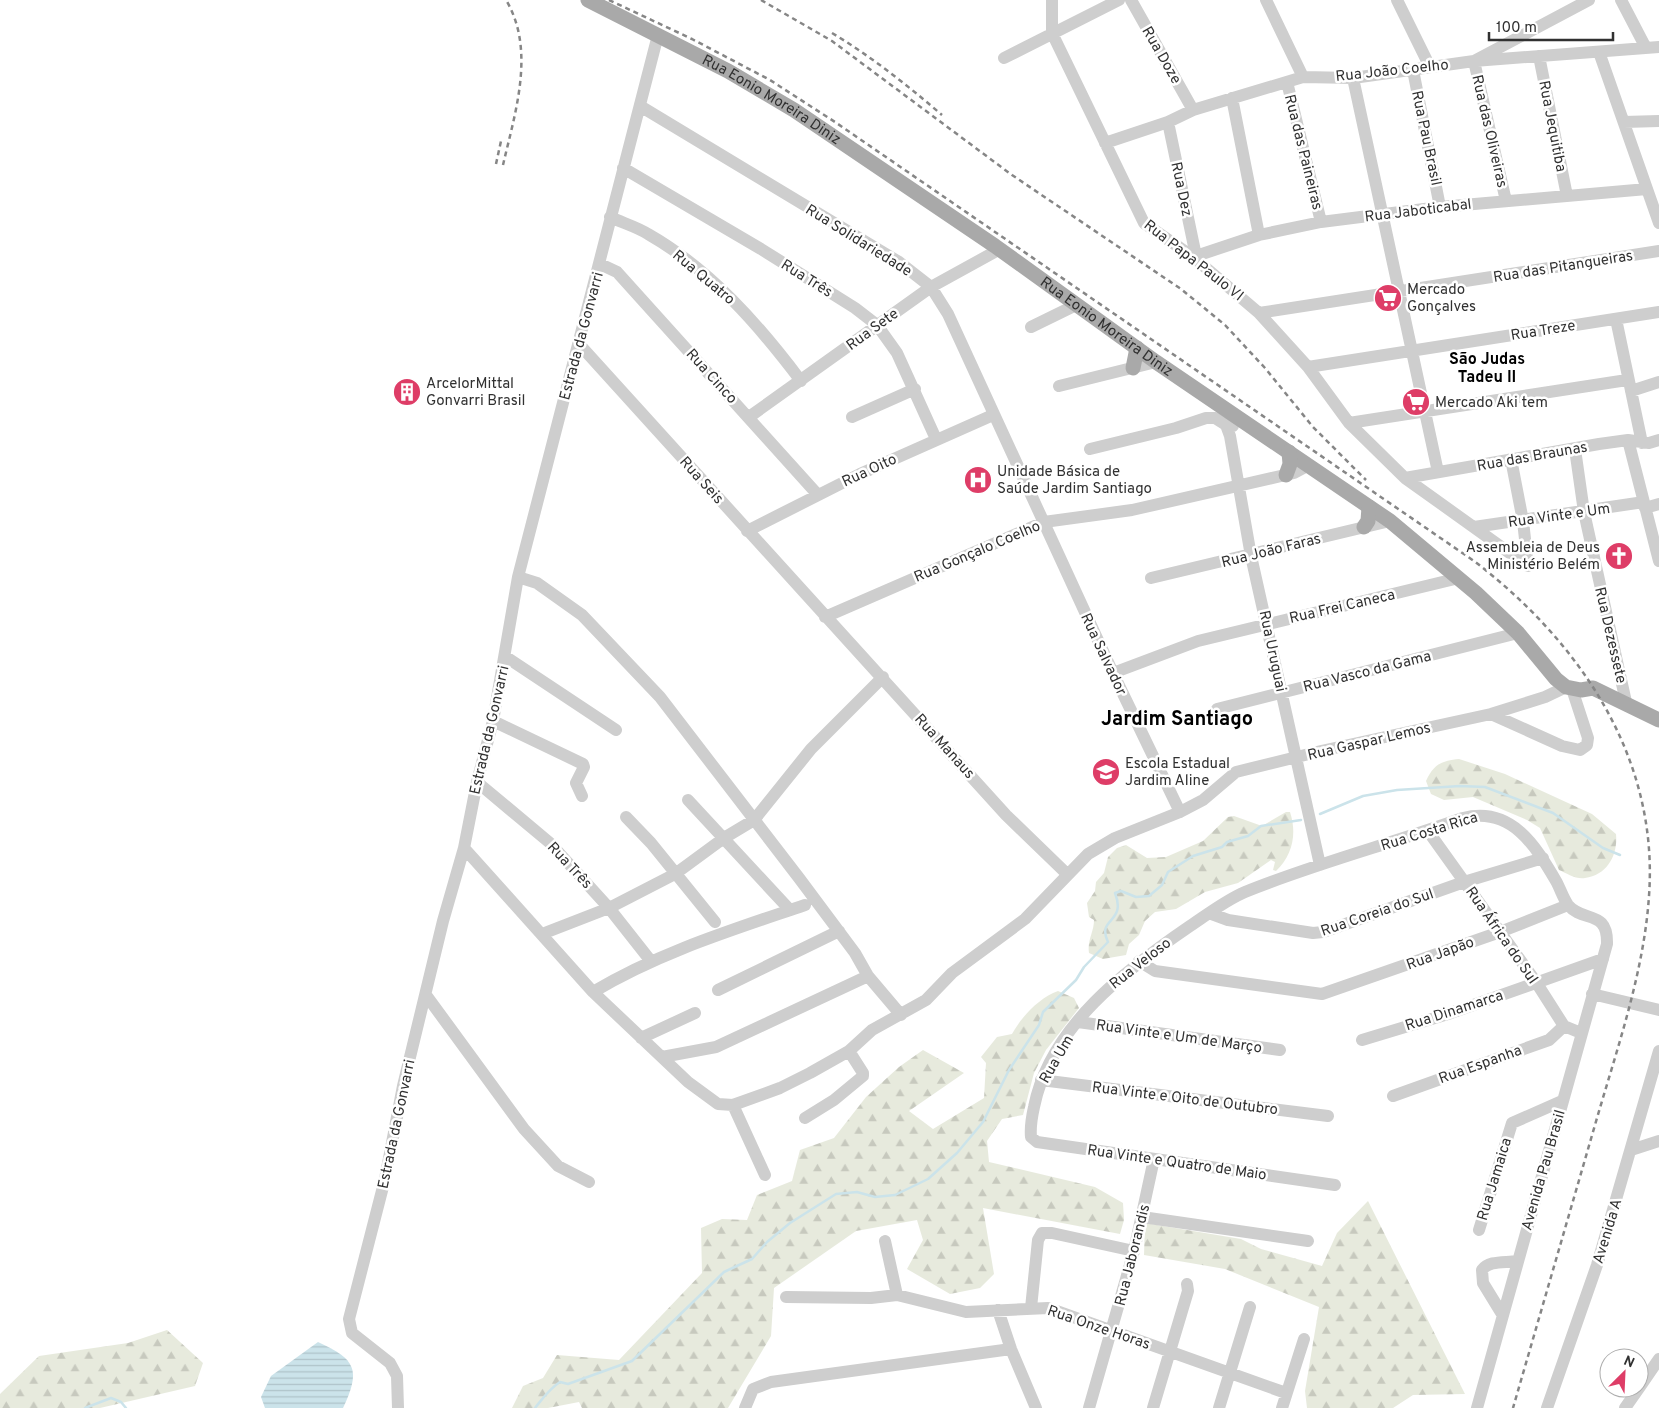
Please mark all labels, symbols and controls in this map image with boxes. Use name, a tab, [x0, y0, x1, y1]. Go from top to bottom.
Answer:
scale bar	[1489, 10, 1613, 42]
text: 100 m	[1496, 19, 1537, 38]
street label: Rua Doze	[1137, 23, 1185, 88]
street label: Rua Eonio Moreira Diniz	[698, 51, 844, 150]
street label: Rua João Coelho	[1335, 56, 1450, 87]
street label: Rua das Oliveiras	[1466, 73, 1511, 190]
street label: Rua Jequitiba	[1533, 79, 1570, 174]
street label: Rua Pau Brasil	[1406, 89, 1445, 188]
street label: Rua das Paineiras	[1279, 93, 1326, 212]
street label: Rua Dez	[1165, 160, 1196, 218]
street label: Rua Jaboticabal	[1364, 196, 1473, 227]
street label: Rua Solidariedade	[801, 201, 915, 282]
street label: Rua Papa Paulo VI	[1139, 216, 1247, 306]
street label: Rua Quatro	[668, 247, 738, 310]
street label: Rua das Pitangueiras	[1492, 247, 1634, 288]
street label: Rua Três	[777, 256, 836, 303]
street label: Estrada da Gonvarri	[556, 270, 609, 403]
street label: Rua Eonio Moreira Diniz	[1036, 273, 1176, 382]
place label: Mercado Gonçalves	[1407, 281, 1476, 317]
supermarket icon: Mercado Gonçalves	[1373, 283, 1403, 313]
street label: Rua Sete	[843, 305, 903, 356]
street label: Rua Treze	[1509, 317, 1577, 346]
street label: Rua Cinco	[681, 345, 741, 409]
district label: São Judas Tadeu II	[1449, 350, 1525, 388]
place label: ArcelorMittal Gonvarri Brasil	[426, 375, 525, 411]
building icon: ArcelorMittal Gonvarri Brasil	[392, 377, 422, 407]
supermarket icon: Mercado Aki tem	[1401, 387, 1431, 417]
place label: Mercado Aki tem	[1435, 394, 1548, 413]
street label: Rua das Braunas	[1476, 438, 1589, 477]
street label: Rua Oito	[839, 450, 900, 492]
street label: Rua Seis	[675, 453, 727, 509]
place label: Unidade Básica de Saúde Jardim Santiago	[997, 463, 1152, 499]
hospital icon: Unidade Básica de Saúde Jardim Santiago	[963, 465, 993, 495]
street label: Rua Vinte e Um	[1507, 500, 1611, 533]
street label: Rua Gonçalo Coelho	[912, 517, 1044, 588]
street label: Rua João Faras	[1220, 530, 1323, 573]
place label: Assembleia de Deus Ministério Belém	[1466, 539, 1600, 575]
church icon: Assembleia de Deus Ministério Belém	[1604, 541, 1634, 571]
street label: Rua Dezessete	[1589, 585, 1630, 685]
street label: Rua Frei Caneca	[1288, 586, 1397, 629]
street label: Rua Uruguai	[1254, 609, 1289, 694]
street label: Rua Salvador	[1075, 610, 1130, 699]
street label: Rua Vasco da Gama	[1301, 647, 1433, 698]
street label: Estrada da Gonvarri	[466, 664, 515, 797]
district label: Jardim Santiago	[1101, 707, 1253, 733]
street label: Rua Manaus	[910, 710, 978, 784]
street label: Rua Gaspar Lemos	[1306, 719, 1433, 766]
place label: Escola Estadual Jardim Aline	[1125, 755, 1230, 791]
school or university icon: Escola Estadual Jardim Aline	[1091, 757, 1121, 787]
street label: Rua Costa Rica	[1379, 809, 1480, 856]
street label: Rua Três	[542, 839, 595, 894]
street label: Rua África do Sul	[1460, 883, 1542, 988]
street label: Rua Coreia do Sul	[1318, 885, 1436, 942]
street label: Rua Japão	[1404, 933, 1477, 975]
street label: Rua Veloso	[1106, 934, 1176, 994]
street label: Rua Dinamarca	[1403, 987, 1506, 1036]
street label: Rua Vinte e Um de Março	[1095, 1016, 1263, 1059]
street label: Rua Um	[1036, 1032, 1079, 1087]
street label: Rua Espanha	[1436, 1042, 1525, 1089]
street label: Estrada da Gonvarri	[374, 1058, 420, 1191]
street label: Rua Vinte e Oito de Outubro	[1091, 1079, 1279, 1120]
street label: Avenida Pau Brasil	[1518, 1108, 1571, 1233]
street label: Rua Jamaica	[1474, 1136, 1517, 1223]
street label: Rua Vinte e Quatro de Maio	[1086, 1141, 1268, 1185]
street label: Avenida A	[1590, 1197, 1627, 1266]
street label: Rua Jaborandis	[1112, 1202, 1155, 1308]
street label: Rua Onze Horas	[1045, 1302, 1152, 1355]
north arrow	[1599, 1348, 1649, 1398]
text: N	[1621, 1353, 1637, 1372]

